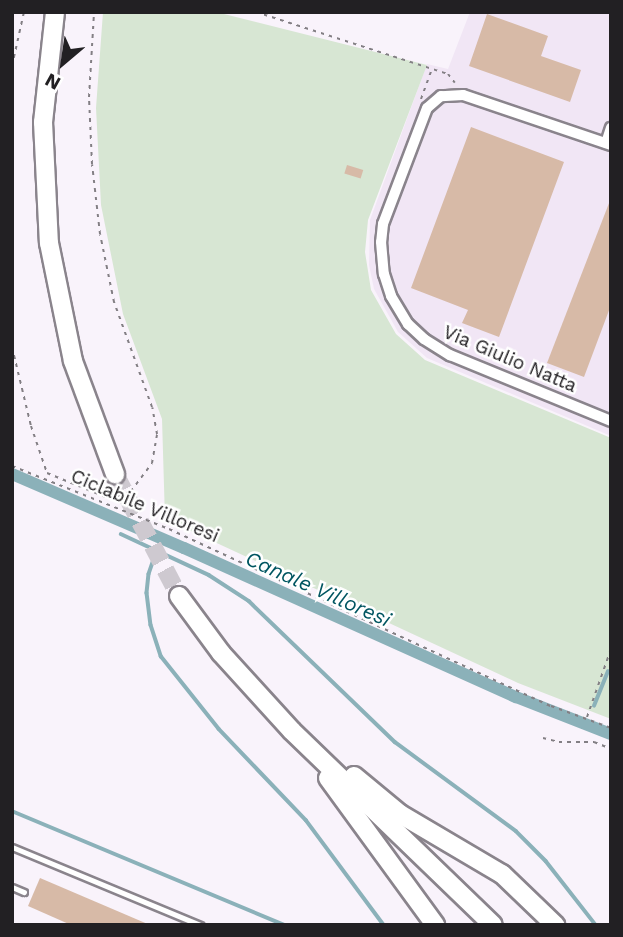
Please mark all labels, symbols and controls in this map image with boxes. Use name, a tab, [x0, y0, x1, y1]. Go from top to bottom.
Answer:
north arrow	[28, 28, 98, 98]
text: N	[41, 68, 64, 95]
street label: Via Giulio Natta	[439, 320, 581, 398]
street label: Ciclabile Villoresi	[67, 464, 223, 548]
water label: Canale Villoresi	[241, 546, 395, 632]

